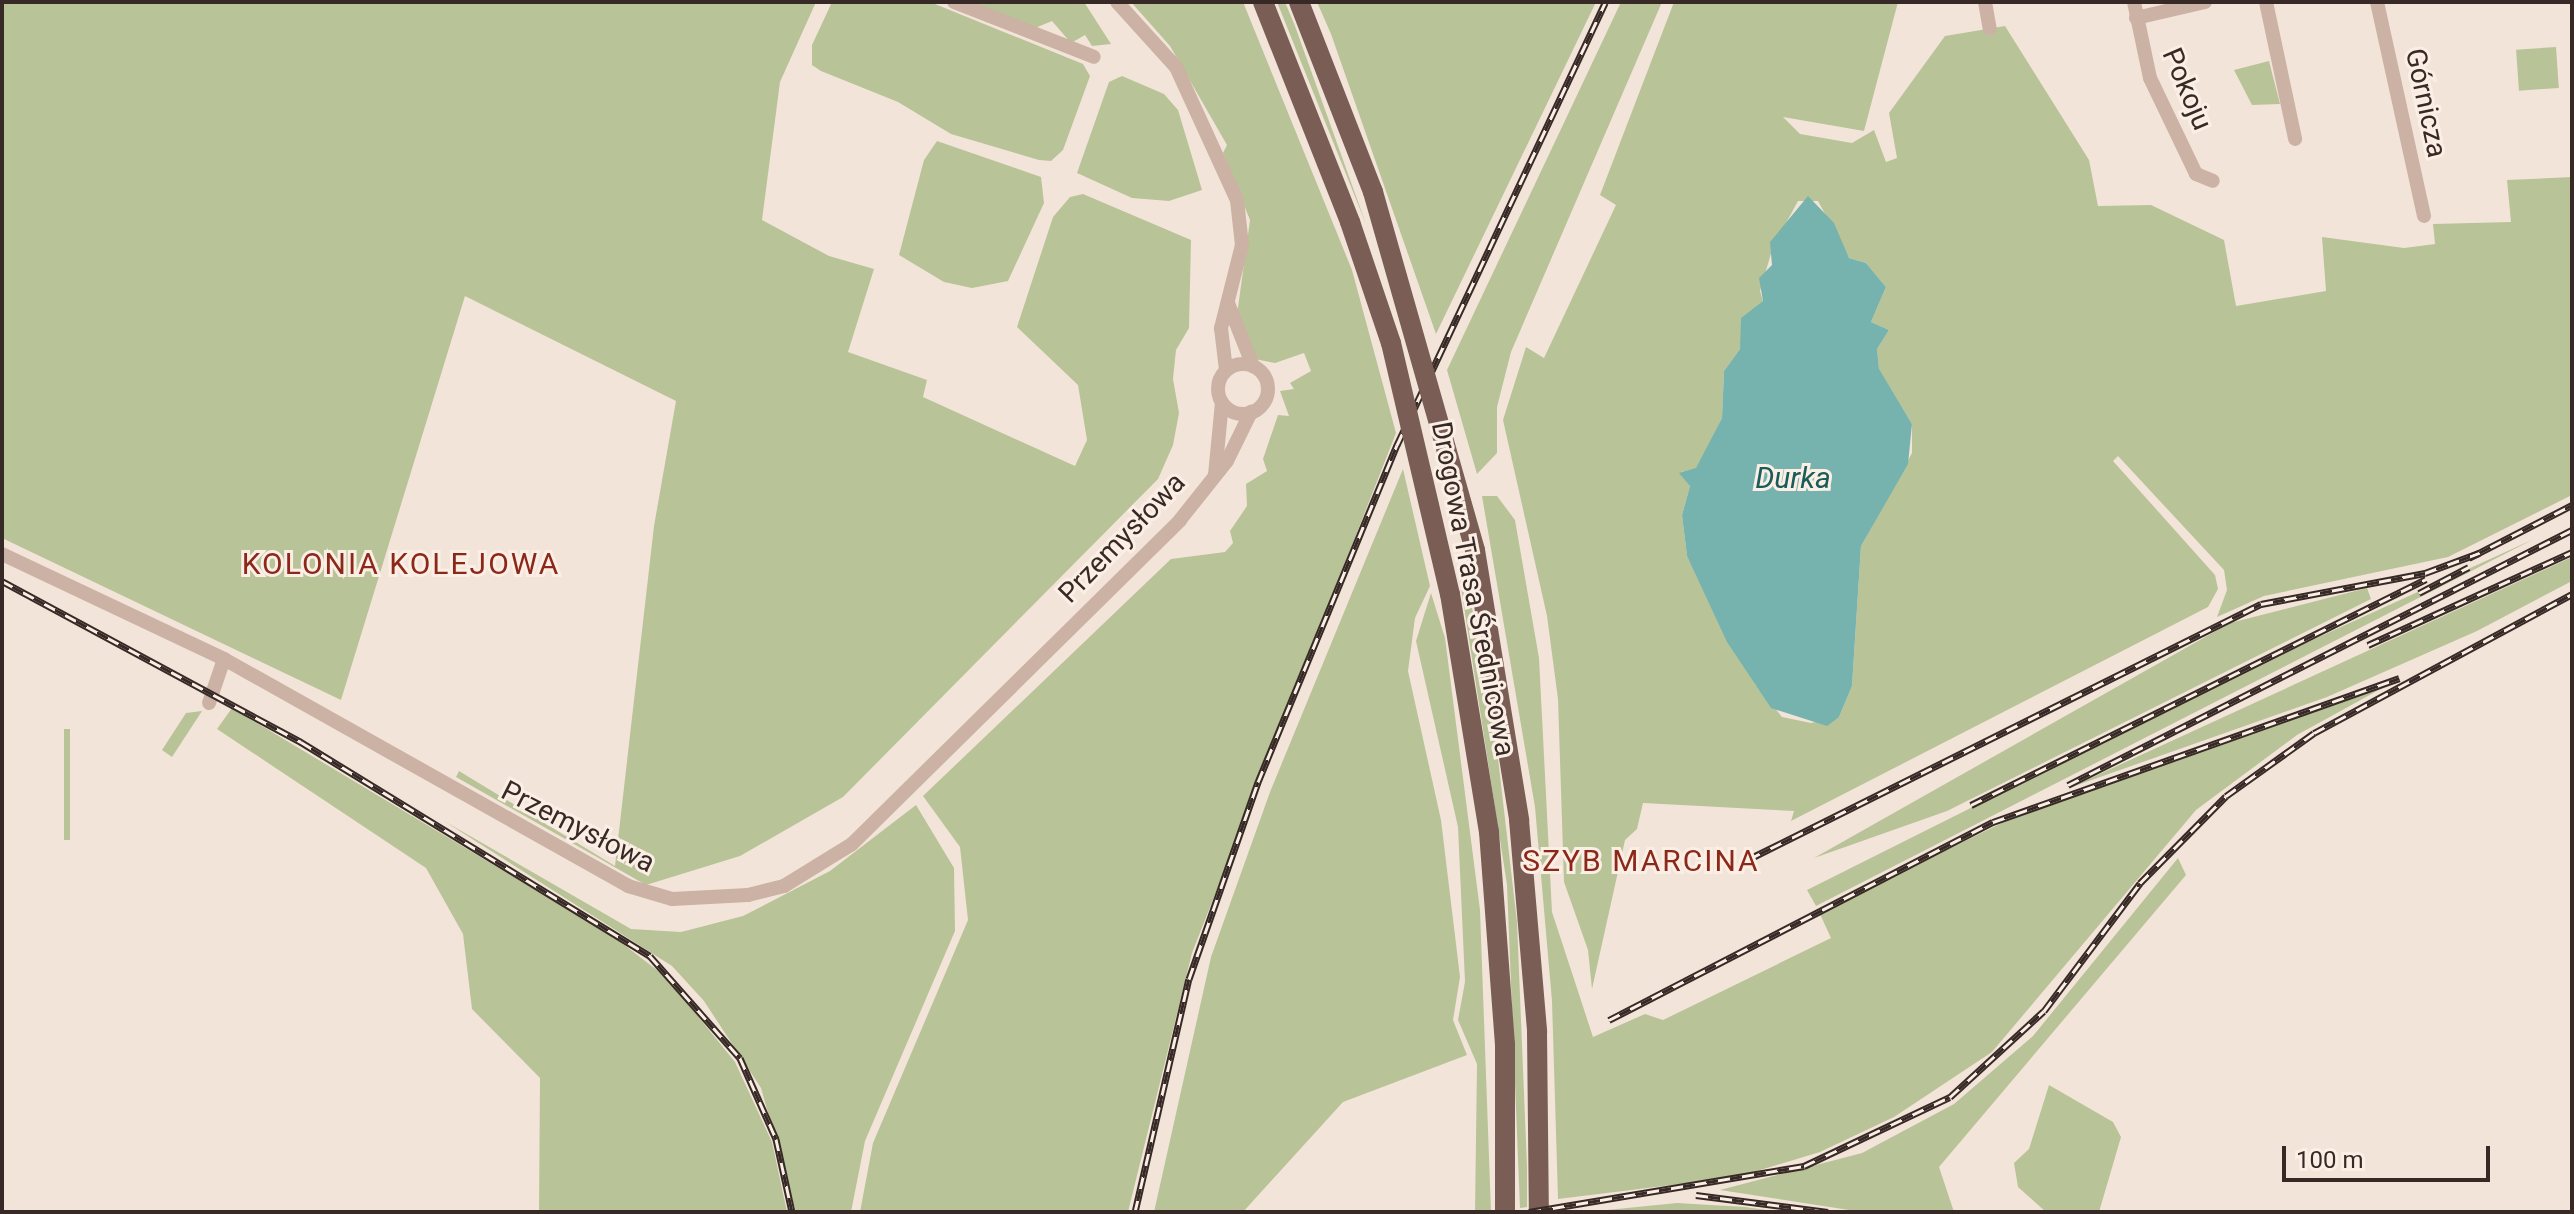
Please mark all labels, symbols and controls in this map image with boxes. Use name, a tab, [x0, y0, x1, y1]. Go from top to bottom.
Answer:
street label: Pokoju	[2155, 43, 2219, 135]
street label: Górnicza	[2398, 45, 2454, 161]
street label: Drogowa Trasa Średnicowa	[1424, 419, 1522, 759]
water label: Durka	[1755, 460, 1831, 496]
street label: Przemysłowa	[1052, 466, 1192, 610]
district label: KOLONIA KOLEJOWA	[242, 546, 560, 582]
street label: Przemysłowa	[496, 774, 660, 880]
district label: SZYB MARCINA	[1522, 843, 1760, 879]
scale bar	[2286, 1130, 2494, 1180]
text: 100 m	[2296, 1146, 2363, 1174]

